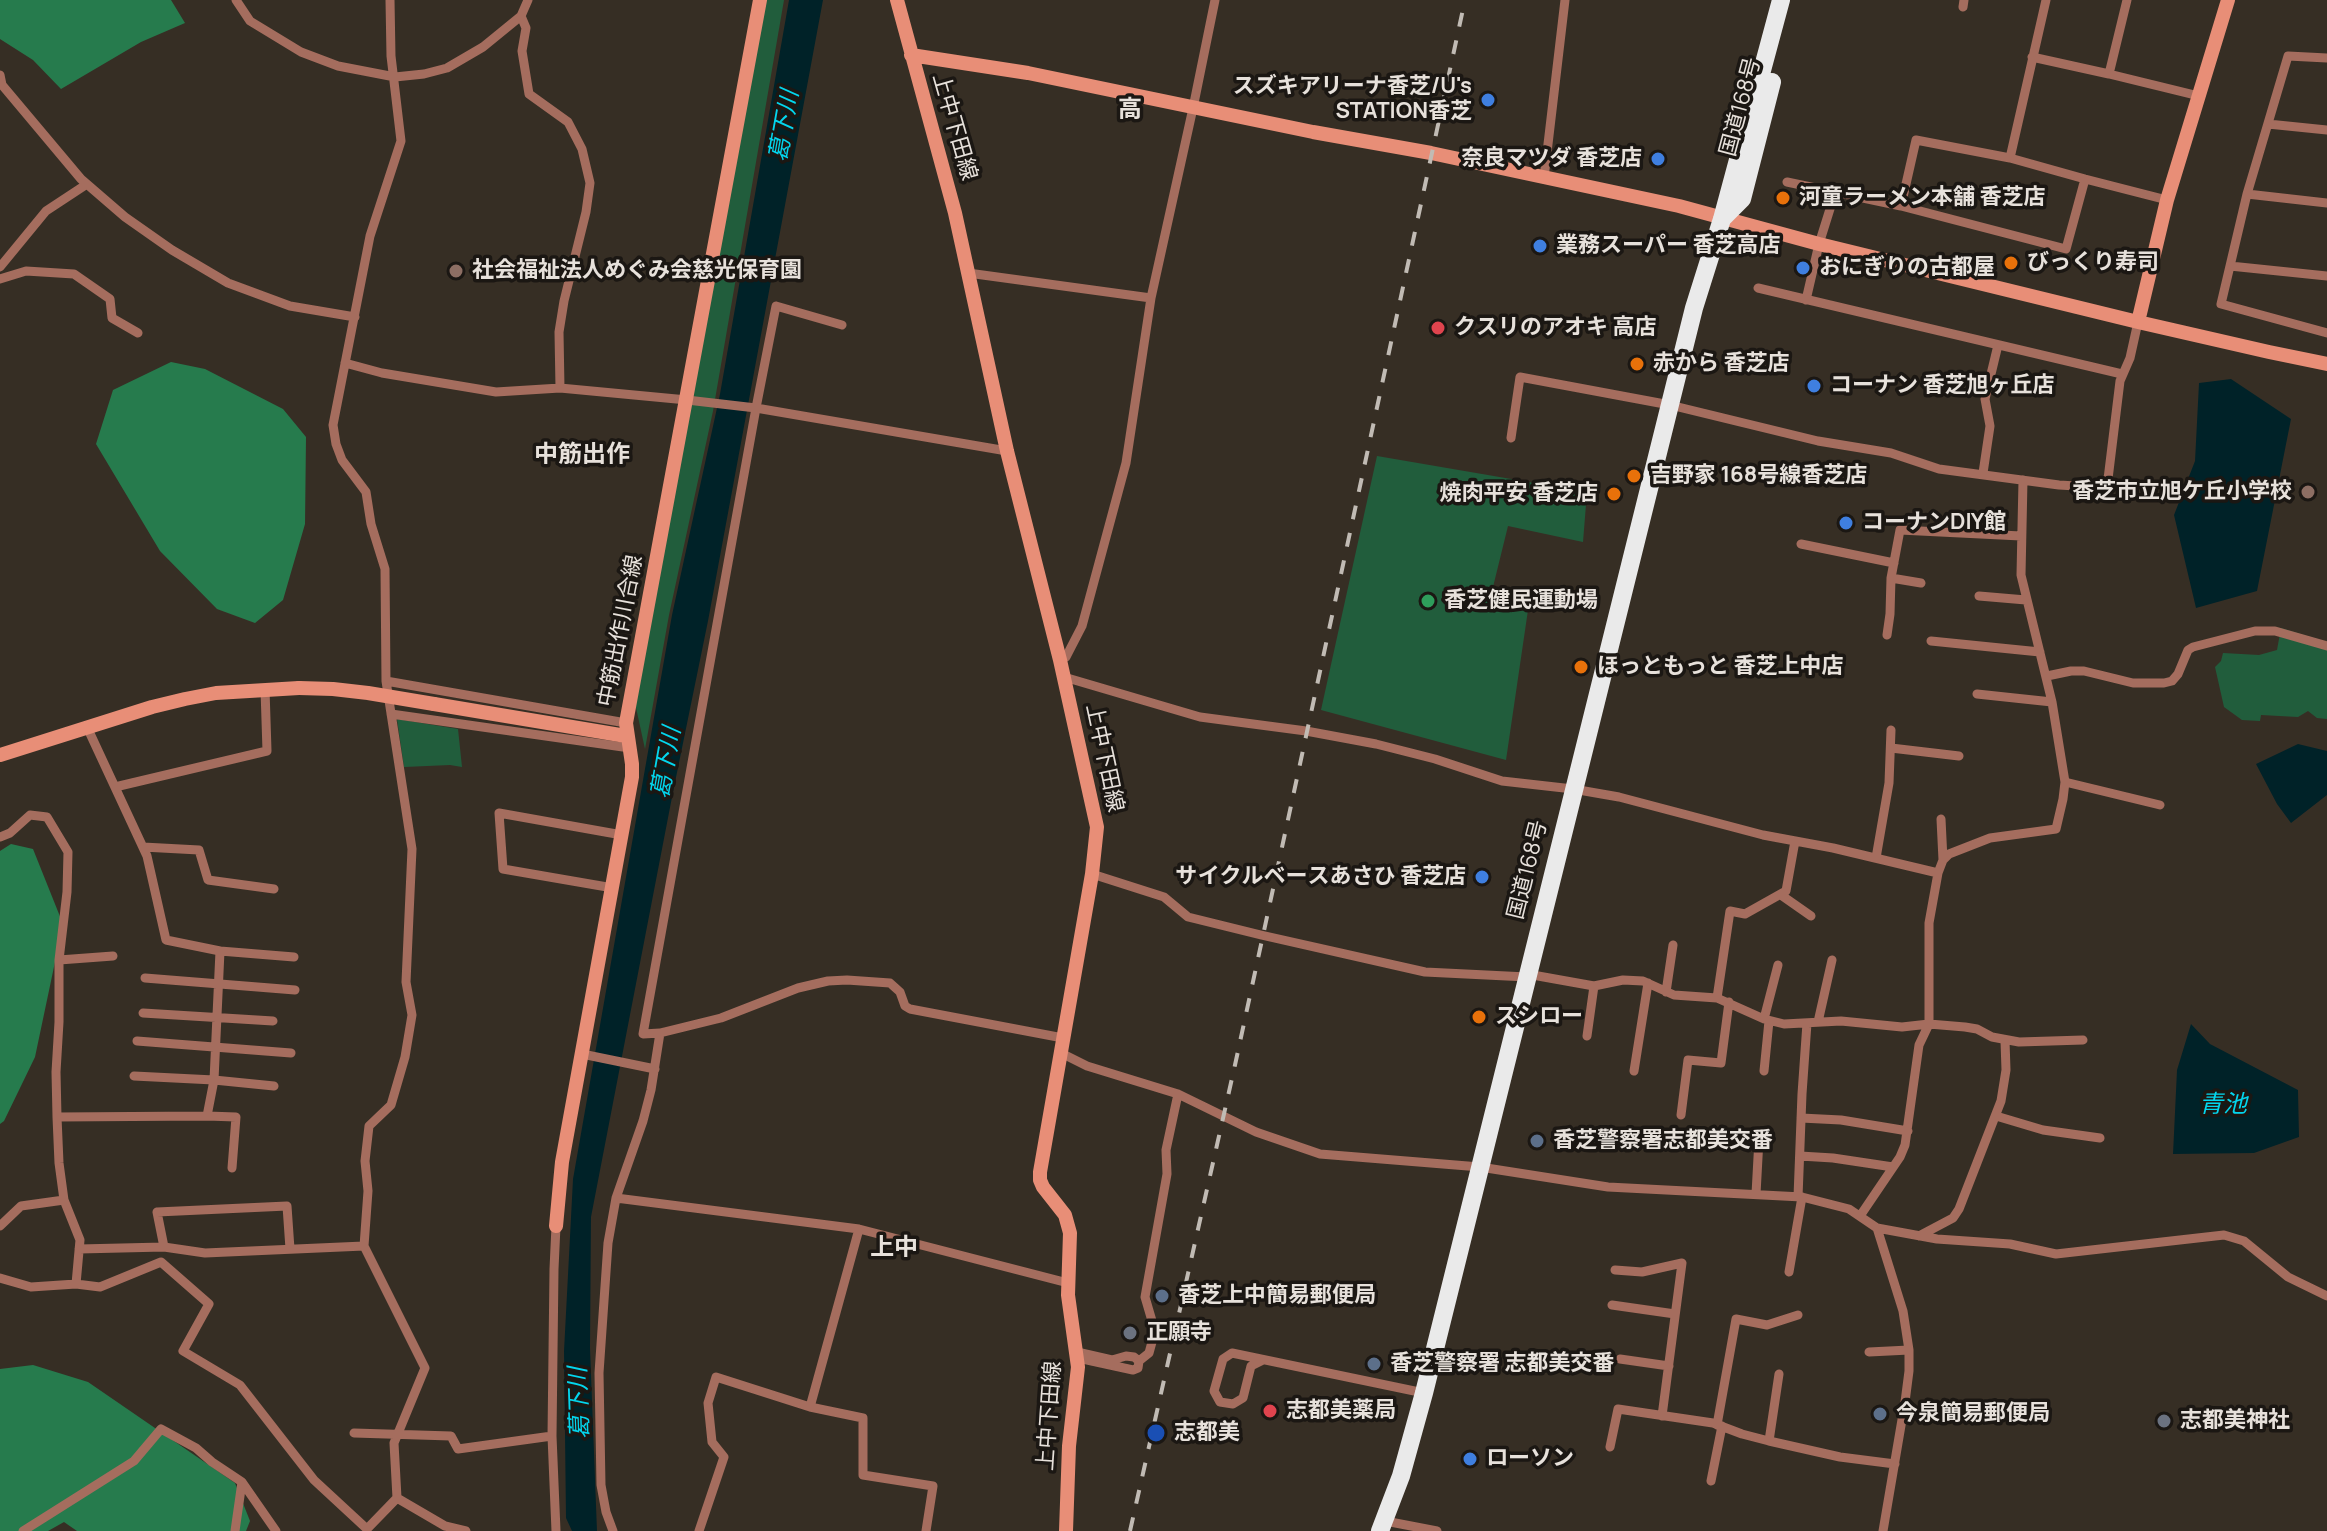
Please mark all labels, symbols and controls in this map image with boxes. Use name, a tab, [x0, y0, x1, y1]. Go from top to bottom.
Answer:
street label: 国道168号	[1715, 55, 1767, 159]
street label: 上中下田線	[926, 70, 982, 184]
place label: スズキアリーナ香芝/U's STATION香芝	[1233, 74, 1472, 126]
water label: 葛下川	[765, 88, 805, 164]
marker: スズキアリーナ香芝/U's STATION香芝	[1479, 91, 1497, 109]
district label: 高	[1118, 96, 1142, 124]
place label: 奈良マツダ 香芝店	[1462, 146, 1642, 172]
marker: 奈良マツダ 香芝店	[1649, 150, 1667, 168]
place label: 河童ラーメン本舗 香芝店	[1799, 185, 2045, 211]
marker: 河童ラーメン本舗 香芝店	[1774, 189, 1792, 207]
place label: 業務スーパー 香芝高店	[1556, 233, 1780, 259]
marker: 業務スーパー 香芝高店	[1531, 237, 1549, 255]
place label: びっくり寿司	[2027, 250, 2159, 276]
marker: びっくり寿司	[2002, 254, 2020, 272]
place label: おにぎりの古都屋	[1819, 255, 1995, 281]
place label: 社会福祉法人めぐみ会慈光保育園	[472, 258, 802, 284]
marker: おにぎりの古都屋	[1794, 259, 1812, 277]
marker: 社会福祉法人めぐみ会慈光保育園	[447, 262, 465, 280]
place label: クスリのアオキ 高店	[1454, 315, 1656, 341]
marker: クスリのアオキ 高店	[1429, 319, 1447, 337]
place label: 赤から 香芝店	[1653, 351, 1789, 377]
marker: 赤から 香芝店	[1628, 355, 1646, 373]
place label: コーナン 香芝旭ヶ丘店	[1830, 373, 2054, 399]
marker: コーナン 香芝旭ヶ丘店	[1805, 377, 1823, 395]
district label: 中筋出作	[534, 441, 630, 469]
place label: 吉野家 168号線香芝店	[1650, 463, 1867, 489]
marker: 吉野家 168号線香芝店	[1625, 467, 1643, 485]
place label: 香芝市立旭ケ丘小学校	[2072, 479, 2292, 505]
place label: 焼肉平安 香芝店	[1440, 481, 1598, 507]
marker: 香芝市立旭ケ丘小学校	[2299, 483, 2317, 501]
marker: 焼肉平安 香芝店	[1605, 485, 1623, 503]
place label: コーナンDIY館	[1862, 510, 2006, 536]
marker: コーナンDIY館	[1837, 514, 1855, 532]
street label: 中筋出作川合線	[593, 553, 649, 709]
place label: 香芝健民運動場	[1444, 588, 1598, 614]
marker: 香芝健民運動場	[1419, 592, 1437, 610]
place label: ほっともっと 香芝上中店	[1597, 654, 1843, 680]
marker: ほっともっと 香芝上中店	[1572, 658, 1590, 676]
street label: 上中下田線	[1080, 701, 1128, 815]
water label: 葛下川	[647, 725, 687, 801]
street label: 国道168号	[1503, 818, 1553, 922]
place label: サイクルベースあさひ 香芝店	[1176, 864, 1466, 890]
marker: サイクルベースあさひ 香芝店	[1473, 868, 1491, 886]
place label: スシロー	[1495, 1004, 1583, 1030]
marker: スシロー	[1470, 1008, 1488, 1026]
water label: 青池	[2199, 1091, 2247, 1119]
place label: 香芝警察署志都美交番	[1553, 1128, 1773, 1154]
marker: 香芝警察署志都美交番	[1528, 1132, 1546, 1150]
district label: 上中	[870, 1234, 918, 1262]
place label: 香芝上中簡易郵便局	[1178, 1283, 1376, 1309]
marker: 香芝上中簡易郵便局	[1153, 1287, 1171, 1305]
place label: 正願寺	[1146, 1320, 1212, 1346]
marker: 正願寺	[1121, 1324, 1139, 1342]
place label: 香芝警察署 志都美交番	[1390, 1351, 1614, 1377]
marker: 香芝警察署 志都美交番	[1365, 1355, 1383, 1373]
street label: 上中下田線	[1033, 1360, 1067, 1472]
water label: 葛下川	[564, 1367, 596, 1439]
place label: 志都美薬局	[1286, 1398, 1396, 1424]
place label: 今泉簡易郵便局	[1896, 1401, 2050, 1427]
marker: 志都美薬局	[1261, 1402, 1279, 1420]
marker: 今泉簡易郵便局	[1871, 1405, 1889, 1423]
place label: 志都美神社	[2180, 1408, 2290, 1434]
marker: 志都美神社	[2155, 1412, 2173, 1430]
place label: 志都美	[1174, 1420, 1240, 1446]
marker: 志都美	[1145, 1422, 1167, 1444]
place label: ローソン	[1486, 1446, 1574, 1472]
marker: ローソン	[1461, 1450, 1479, 1468]

